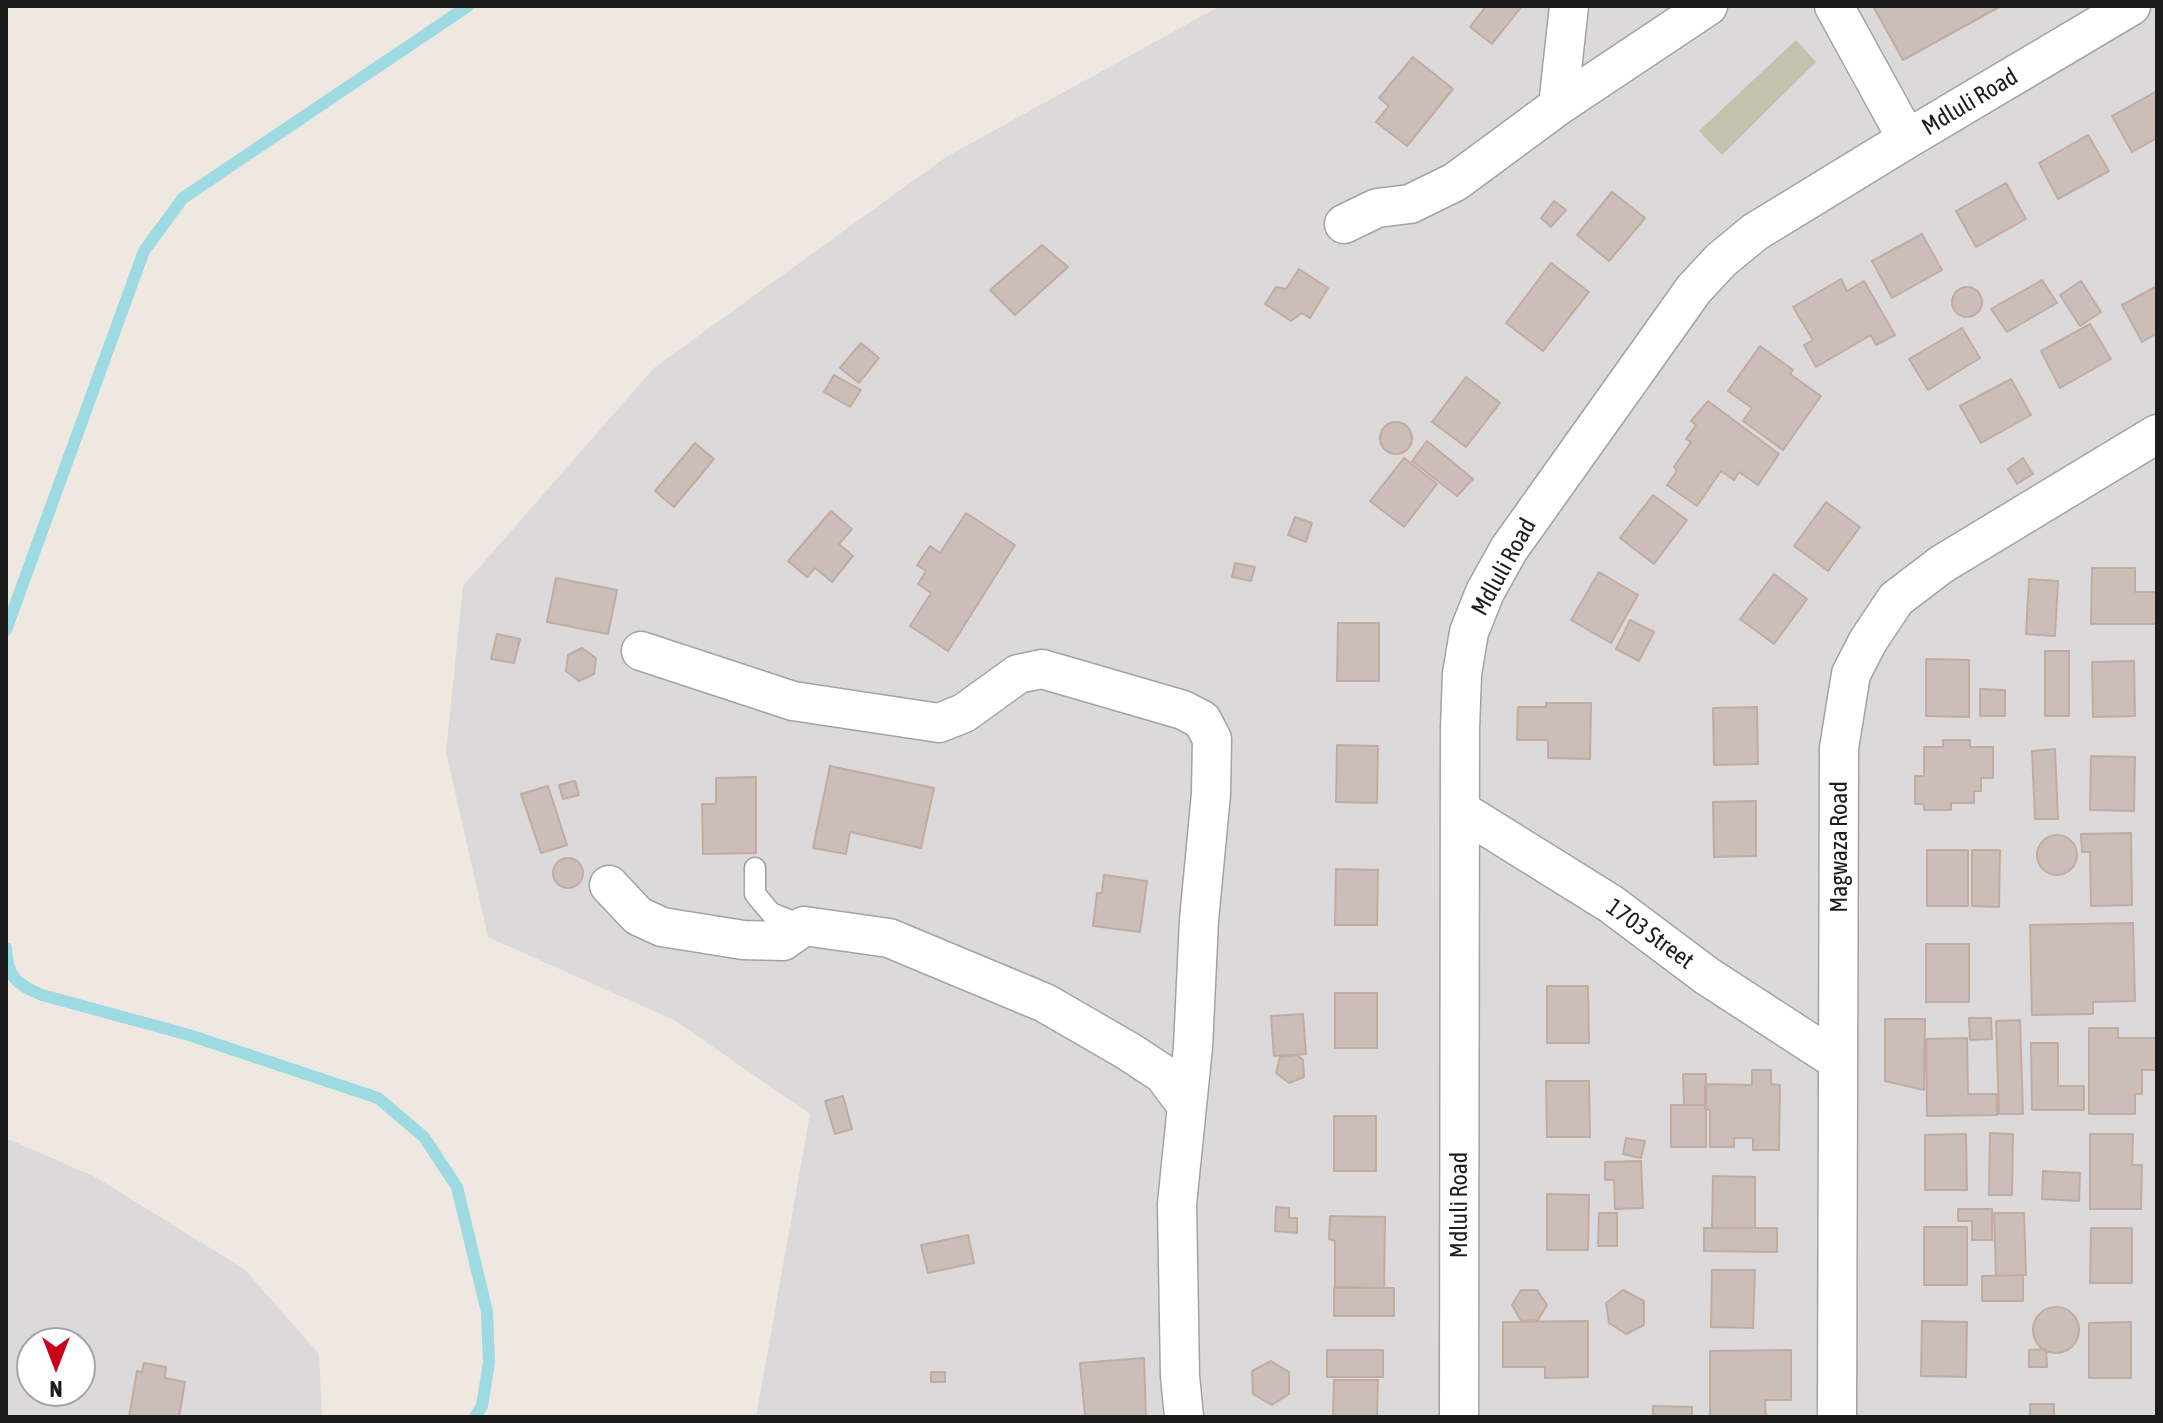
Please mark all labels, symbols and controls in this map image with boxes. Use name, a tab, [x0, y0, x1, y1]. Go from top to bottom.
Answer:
street label: Mdluli Road	[1917, 62, 2023, 142]
street label: Mdluli Road	[1466, 513, 1542, 621]
street label: Magwaza Road	[1825, 781, 1853, 913]
street label: 1703 Street	[1601, 893, 1699, 975]
street label: Mdluli Road	[1445, 1152, 1473, 1258]
north arrow	[16, 1327, 96, 1407]
text: N	[50, 1376, 63, 1402]

